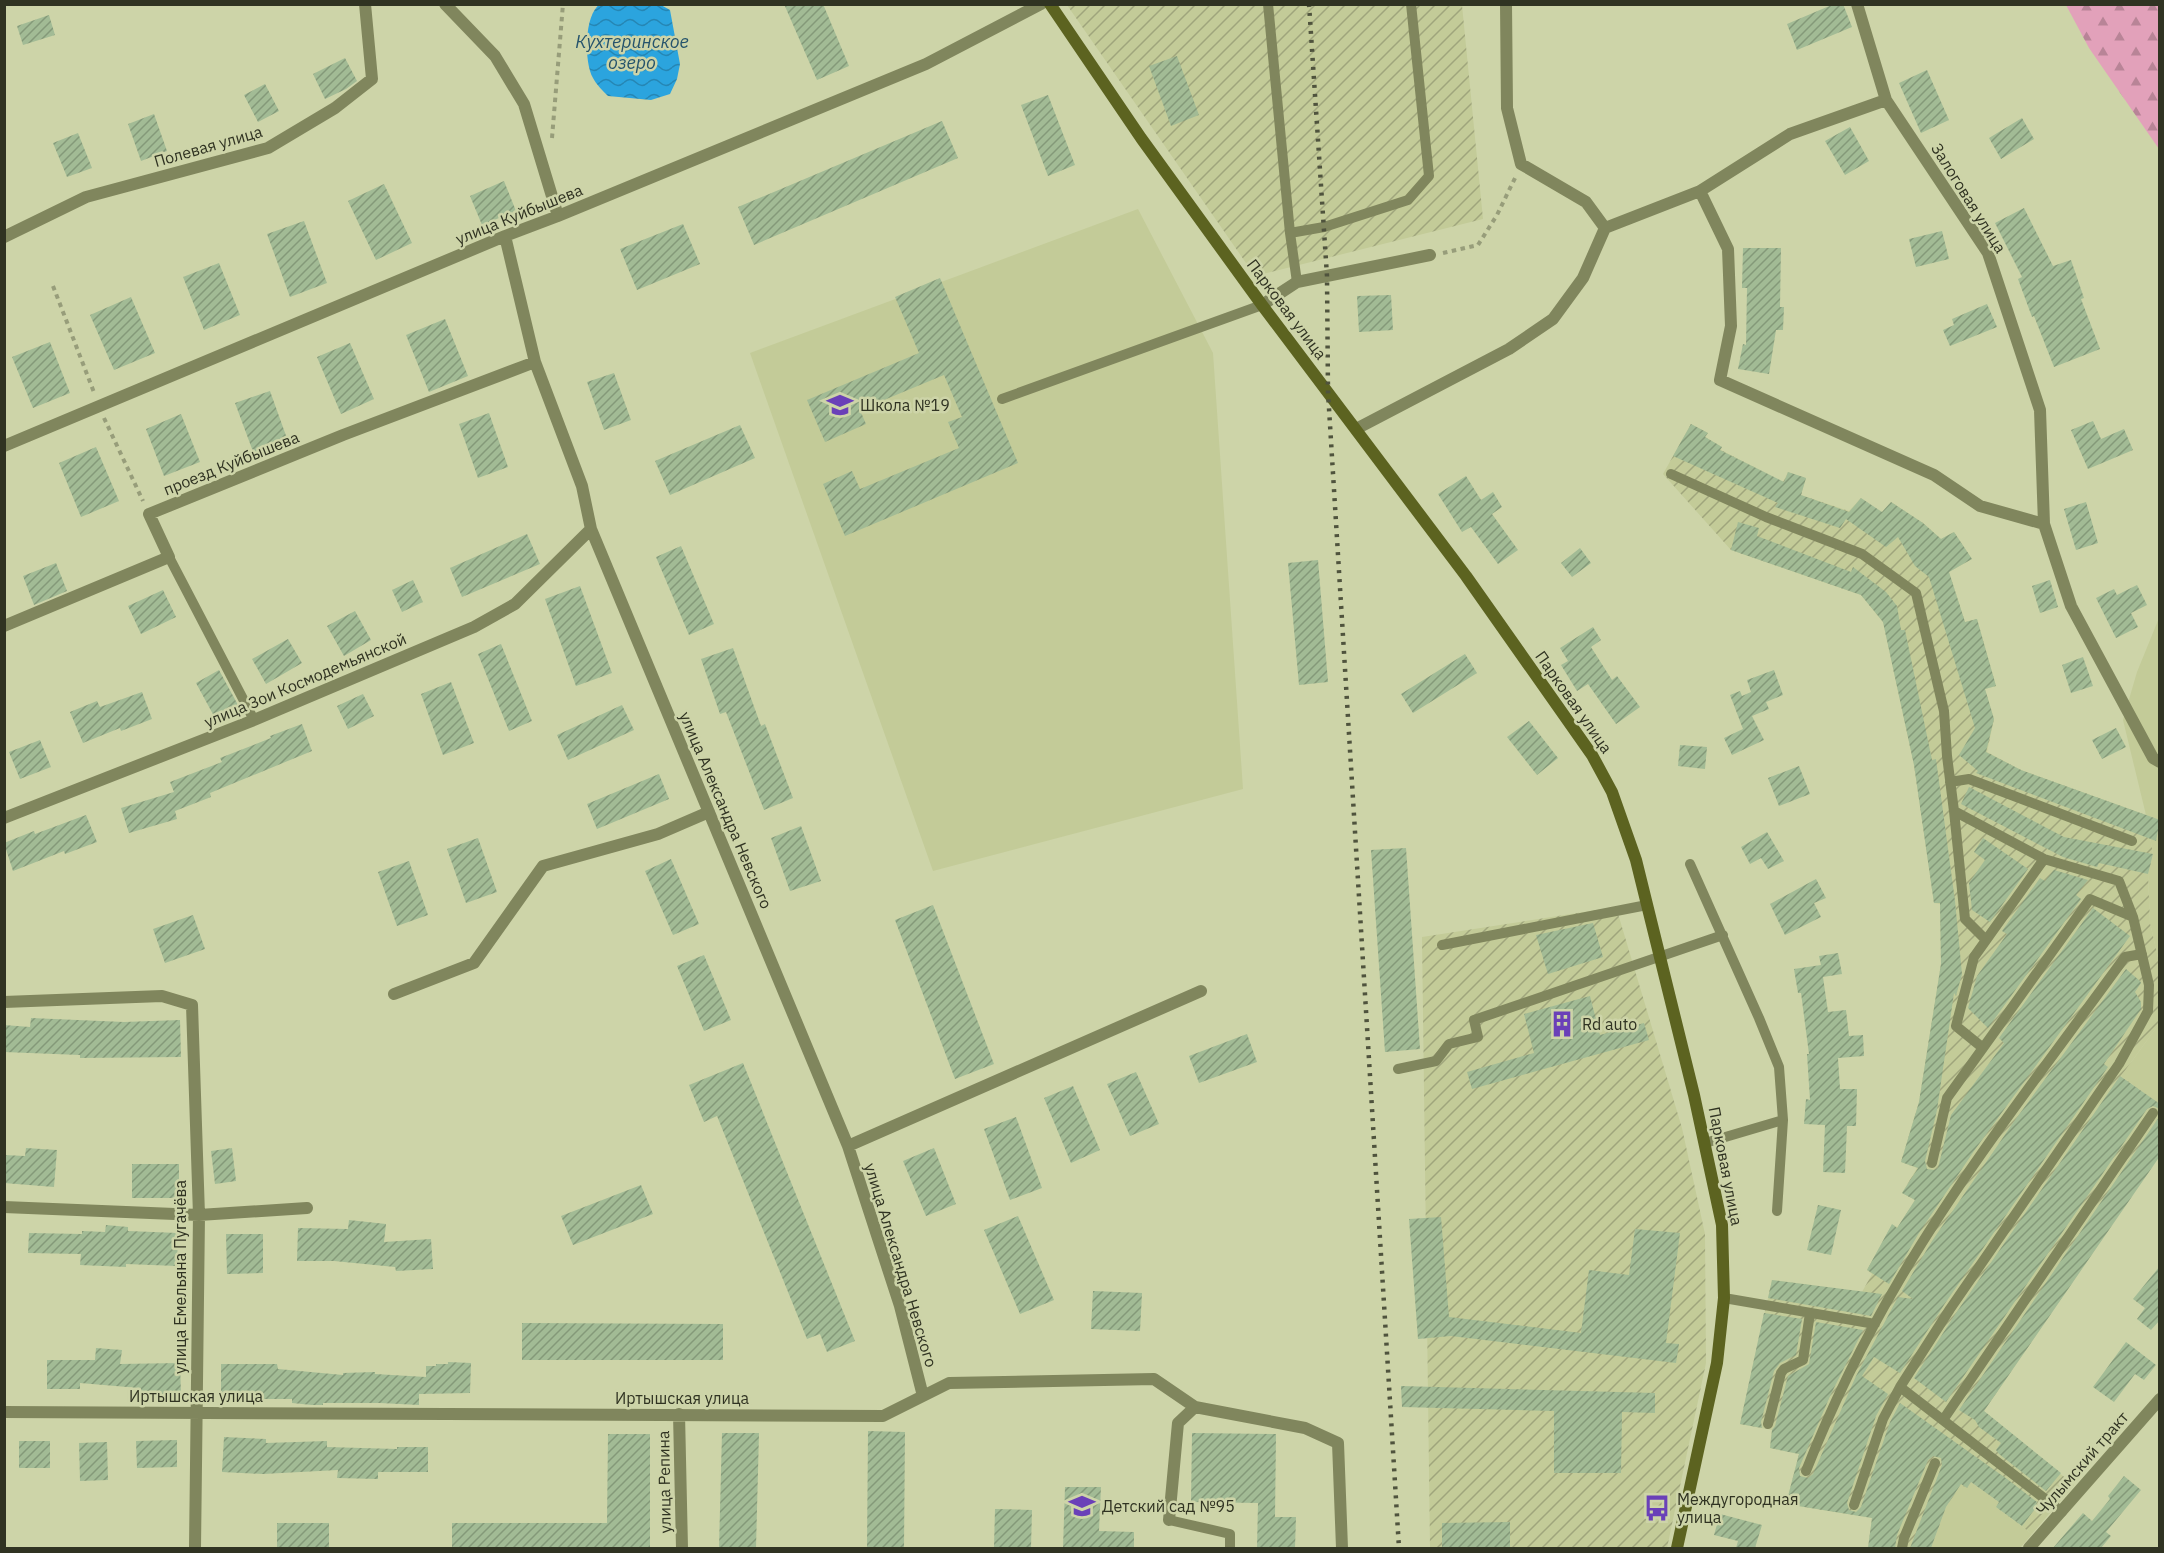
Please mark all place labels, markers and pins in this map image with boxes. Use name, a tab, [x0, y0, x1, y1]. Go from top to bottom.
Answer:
school or university icon: Школа №19	[825, 390, 855, 420]
place label: Школа №19	[860, 395, 950, 415]
building icon: Rd auto	[1547, 1009, 1577, 1039]
place label: Rd auto	[1582, 1014, 1637, 1034]
place label: Междугородная улица	[1677, 1489, 1798, 1527]
school or university icon: Детский сад №95	[1067, 1491, 1097, 1521]
bus stop icon: Междугородная улица	[1642, 1493, 1672, 1523]
place label: Детский сад №95	[1102, 1496, 1235, 1516]

